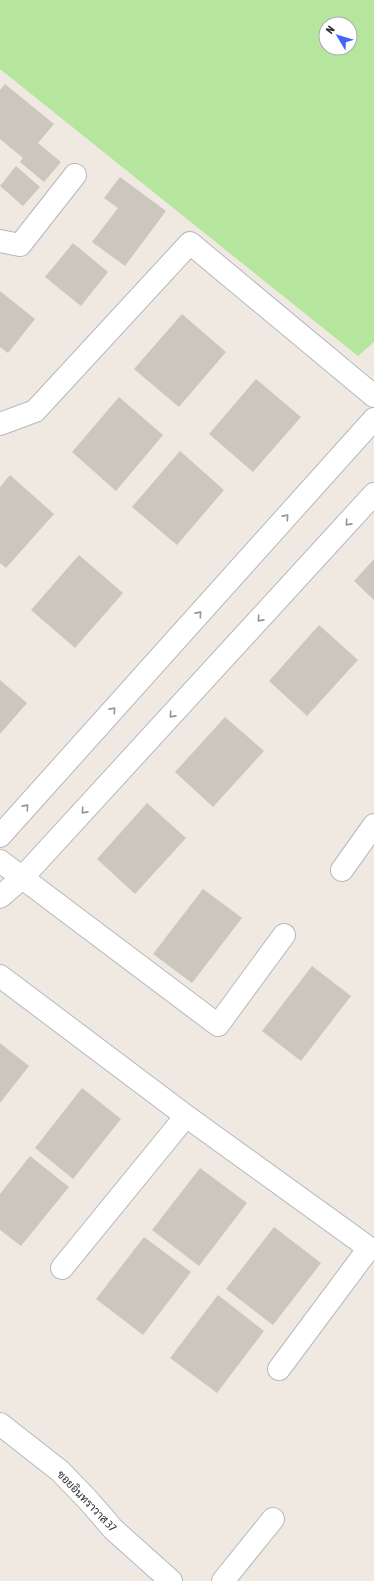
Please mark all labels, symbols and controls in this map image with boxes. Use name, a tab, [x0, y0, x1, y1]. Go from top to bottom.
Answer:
north arrow	[318, 16, 358, 56]
text: N	[323, 24, 337, 36]
one-way arrow	[281, 514, 289, 522]
one-way arrow	[345, 518, 352, 526]
one-way arrow	[195, 611, 202, 618]
one-way arrow	[257, 614, 265, 622]
one-way arrow	[108, 708, 115, 715]
one-way arrow	[169, 710, 177, 718]
one-way arrow	[21, 805, 28, 812]
one-way arrow	[82, 806, 89, 813]
street label: ซอยอินทราวาส 37	[55, 1468, 119, 1534]

